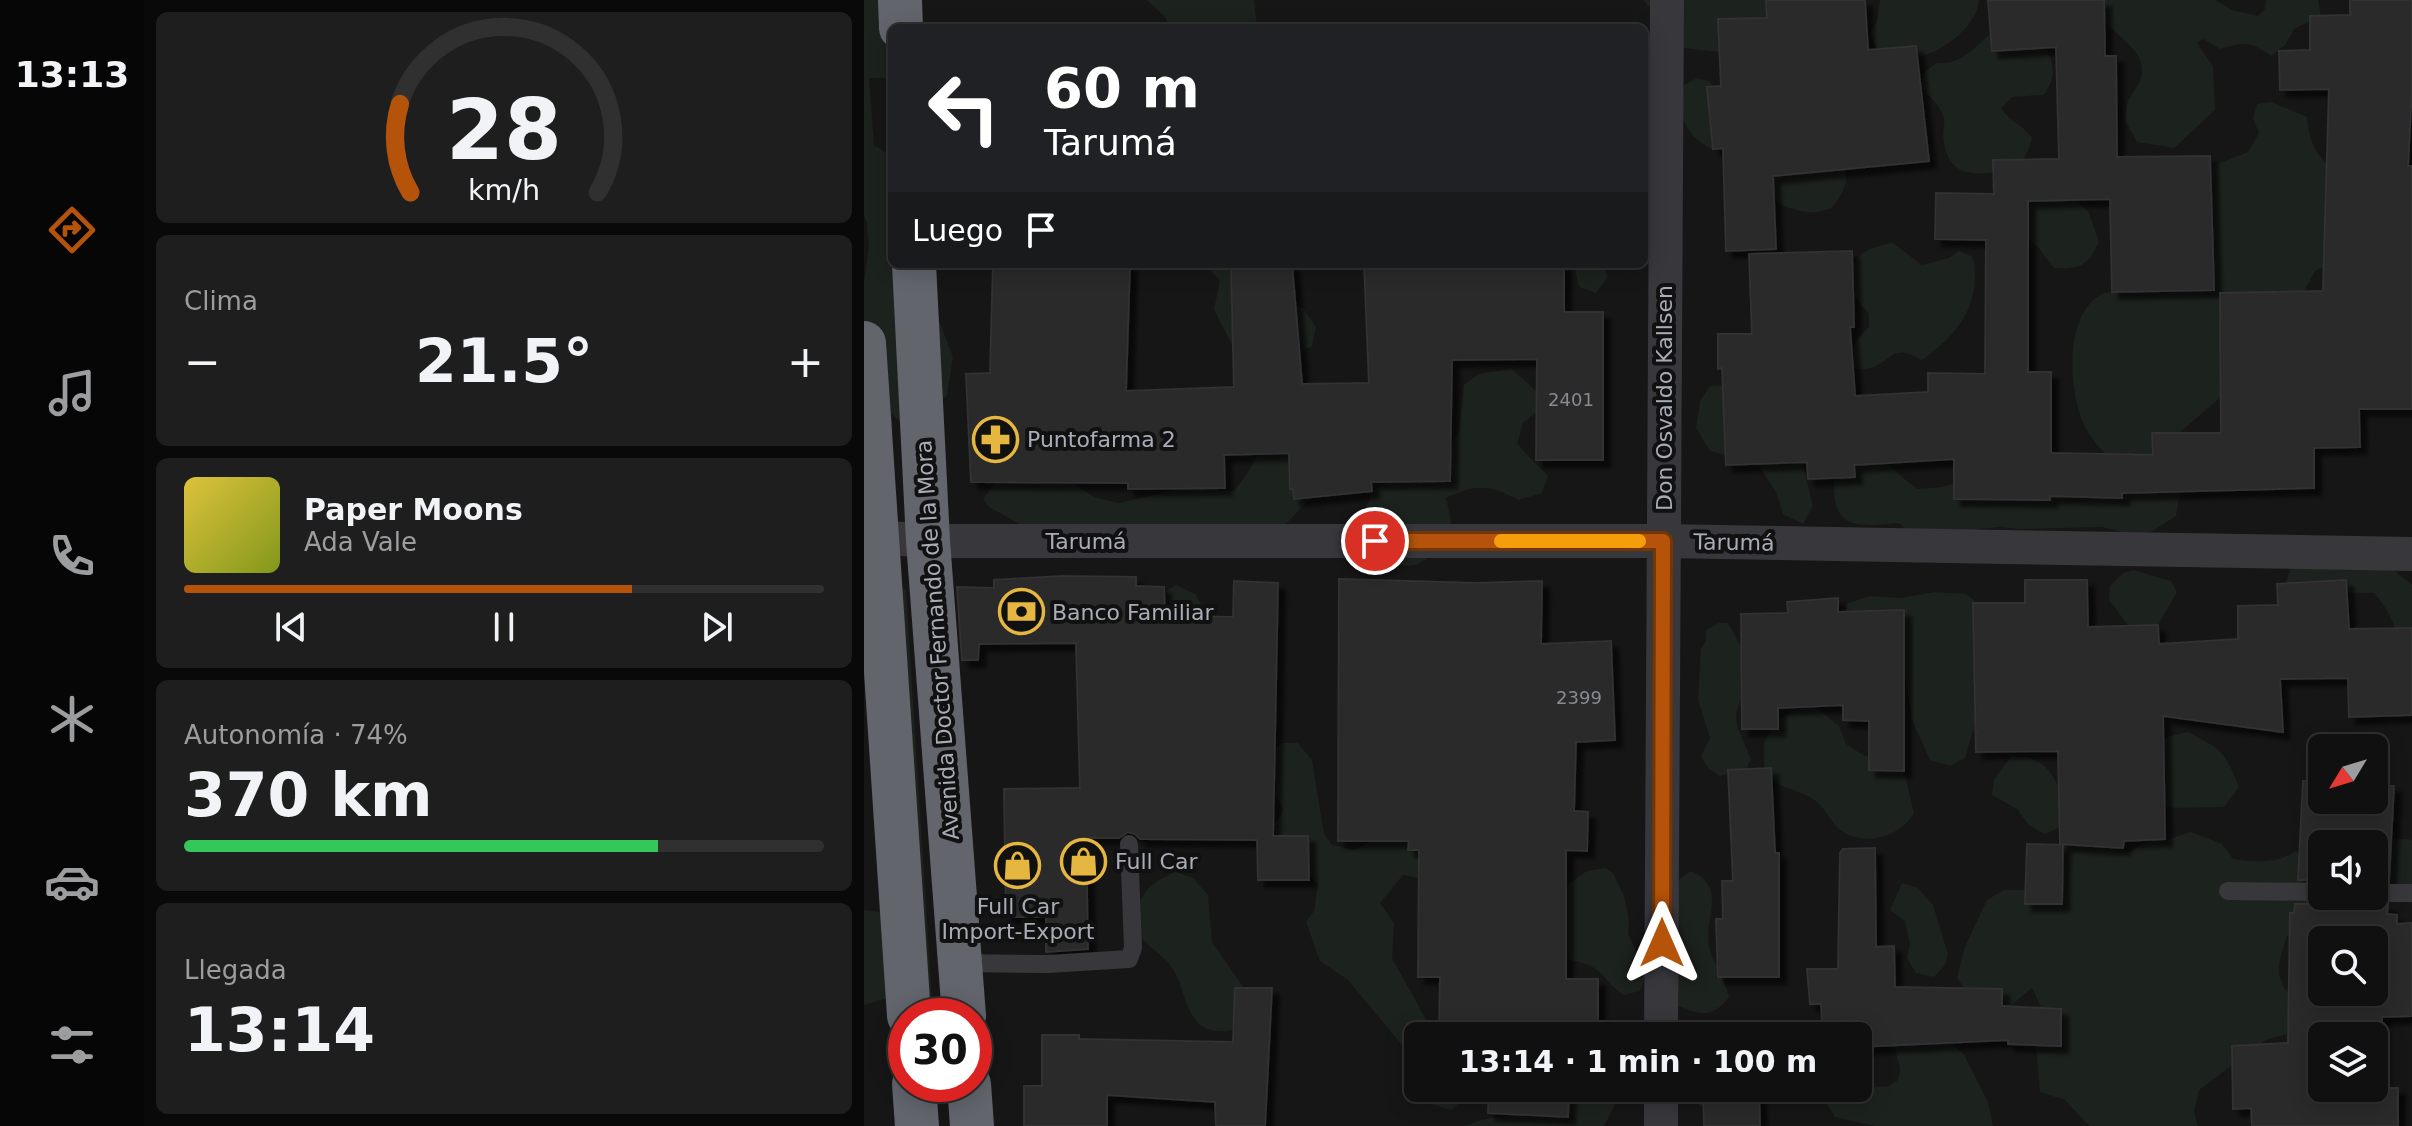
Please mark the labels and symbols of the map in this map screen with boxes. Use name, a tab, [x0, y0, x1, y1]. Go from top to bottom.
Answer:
street label: Don Osvaldo Kallsen	[1652, 285, 1677, 511]
house number: 2401	[1548, 389, 1594, 410]
pharmacy icon: Puntofarma 2	[972, 415, 1020, 463]
place label: Puntofarma 2	[1027, 427, 1176, 452]
street label: Avenida Doctor Fernando de la Mora	[911, 439, 964, 841]
pin	[1341, 507, 1409, 575]
street label: Tarumá	[1044, 529, 1127, 554]
street label: Tarumá	[1692, 529, 1775, 556]
bank icon: Banco Familiar	[997, 588, 1045, 636]
place label: Banco Familiar	[1052, 600, 1214, 625]
house number: 2399	[1556, 687, 1602, 708]
north arrow	[2308, 734, 2388, 814]
shop icon: Full Car	[1060, 837, 1108, 885]
shop icon: Full Car Import-Export	[994, 841, 1042, 889]
place label: Full Car	[1115, 849, 1198, 874]
place label: Full Car Import-Export	[942, 894, 1095, 944]
position arrow	[1620, 901, 1704, 985]
speed limit sign: 30	[888, 998, 992, 1102]

